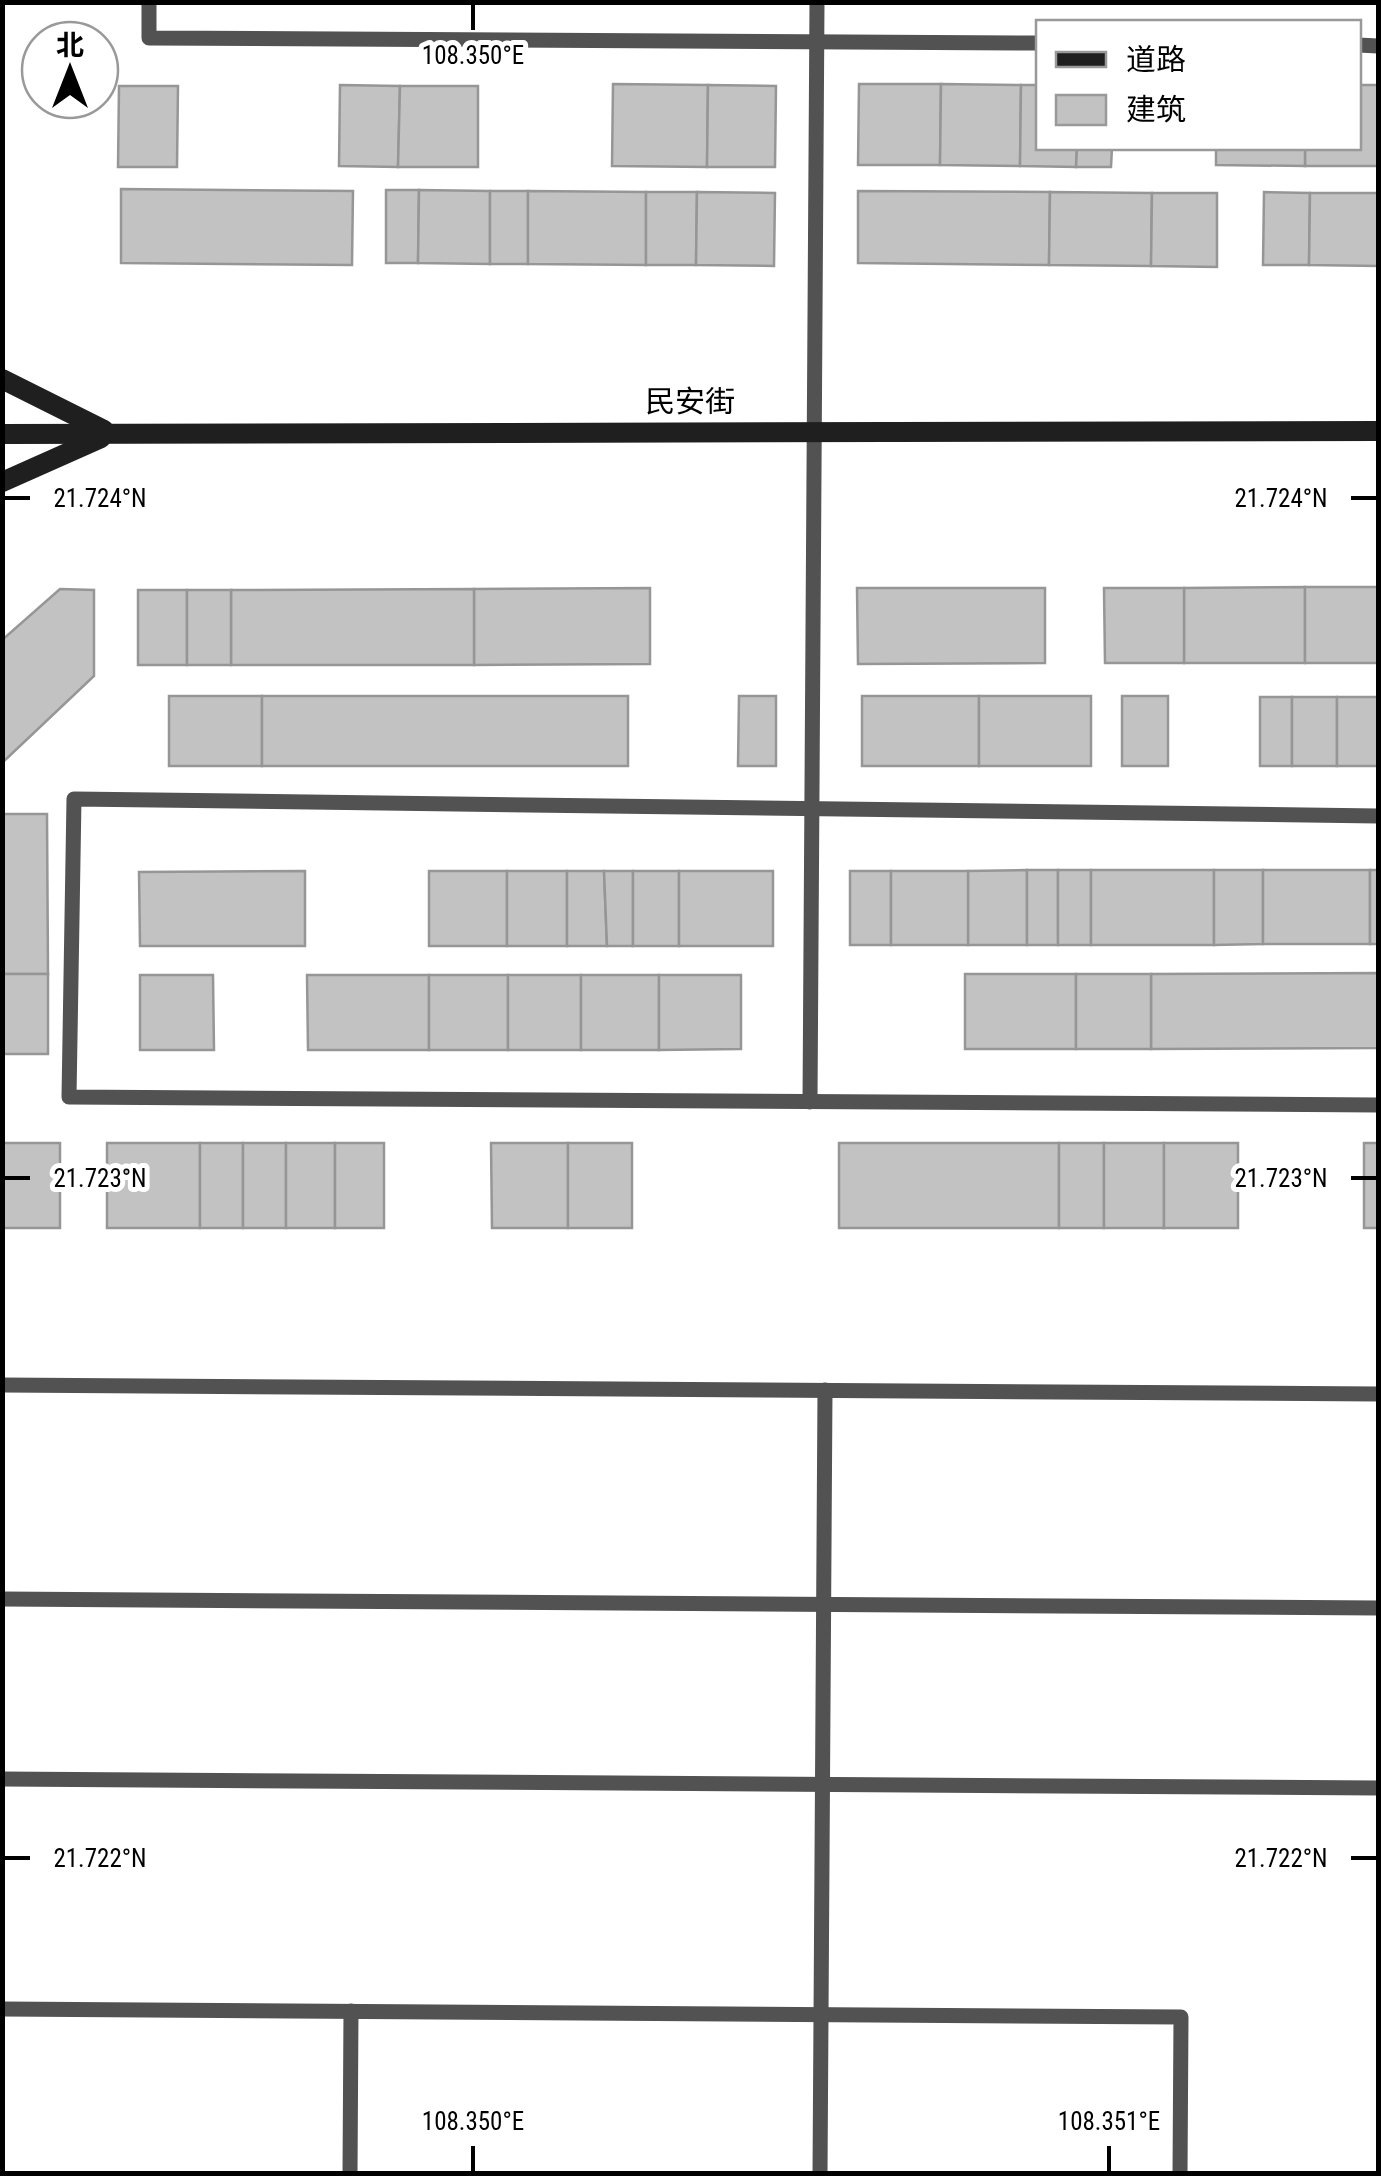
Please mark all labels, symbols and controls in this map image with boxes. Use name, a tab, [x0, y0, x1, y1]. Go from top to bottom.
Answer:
north arrow	[20, 20, 120, 120]
legend	[1036, 20, 1361, 150]
text: 北	[56, 29, 84, 62]
text: 108.350°E	[422, 41, 524, 70]
text: 道路	[1126, 42, 1186, 77]
text: 建筑	[1126, 92, 1186, 127]
street label: 民安街	[645, 384, 735, 419]
text: 21.724°N	[53, 484, 147, 513]
text: 21.724°N	[1234, 484, 1328, 513]
text: 21.723°N	[53, 1164, 147, 1193]
text: 21.723°N	[1234, 1164, 1328, 1193]
text: 21.722°N	[53, 1844, 147, 1873]
text: 21.722°N	[1234, 1844, 1328, 1873]
text: 108.350°E	[422, 2107, 524, 2136]
text: 108.351°E	[1058, 2107, 1160, 2136]

